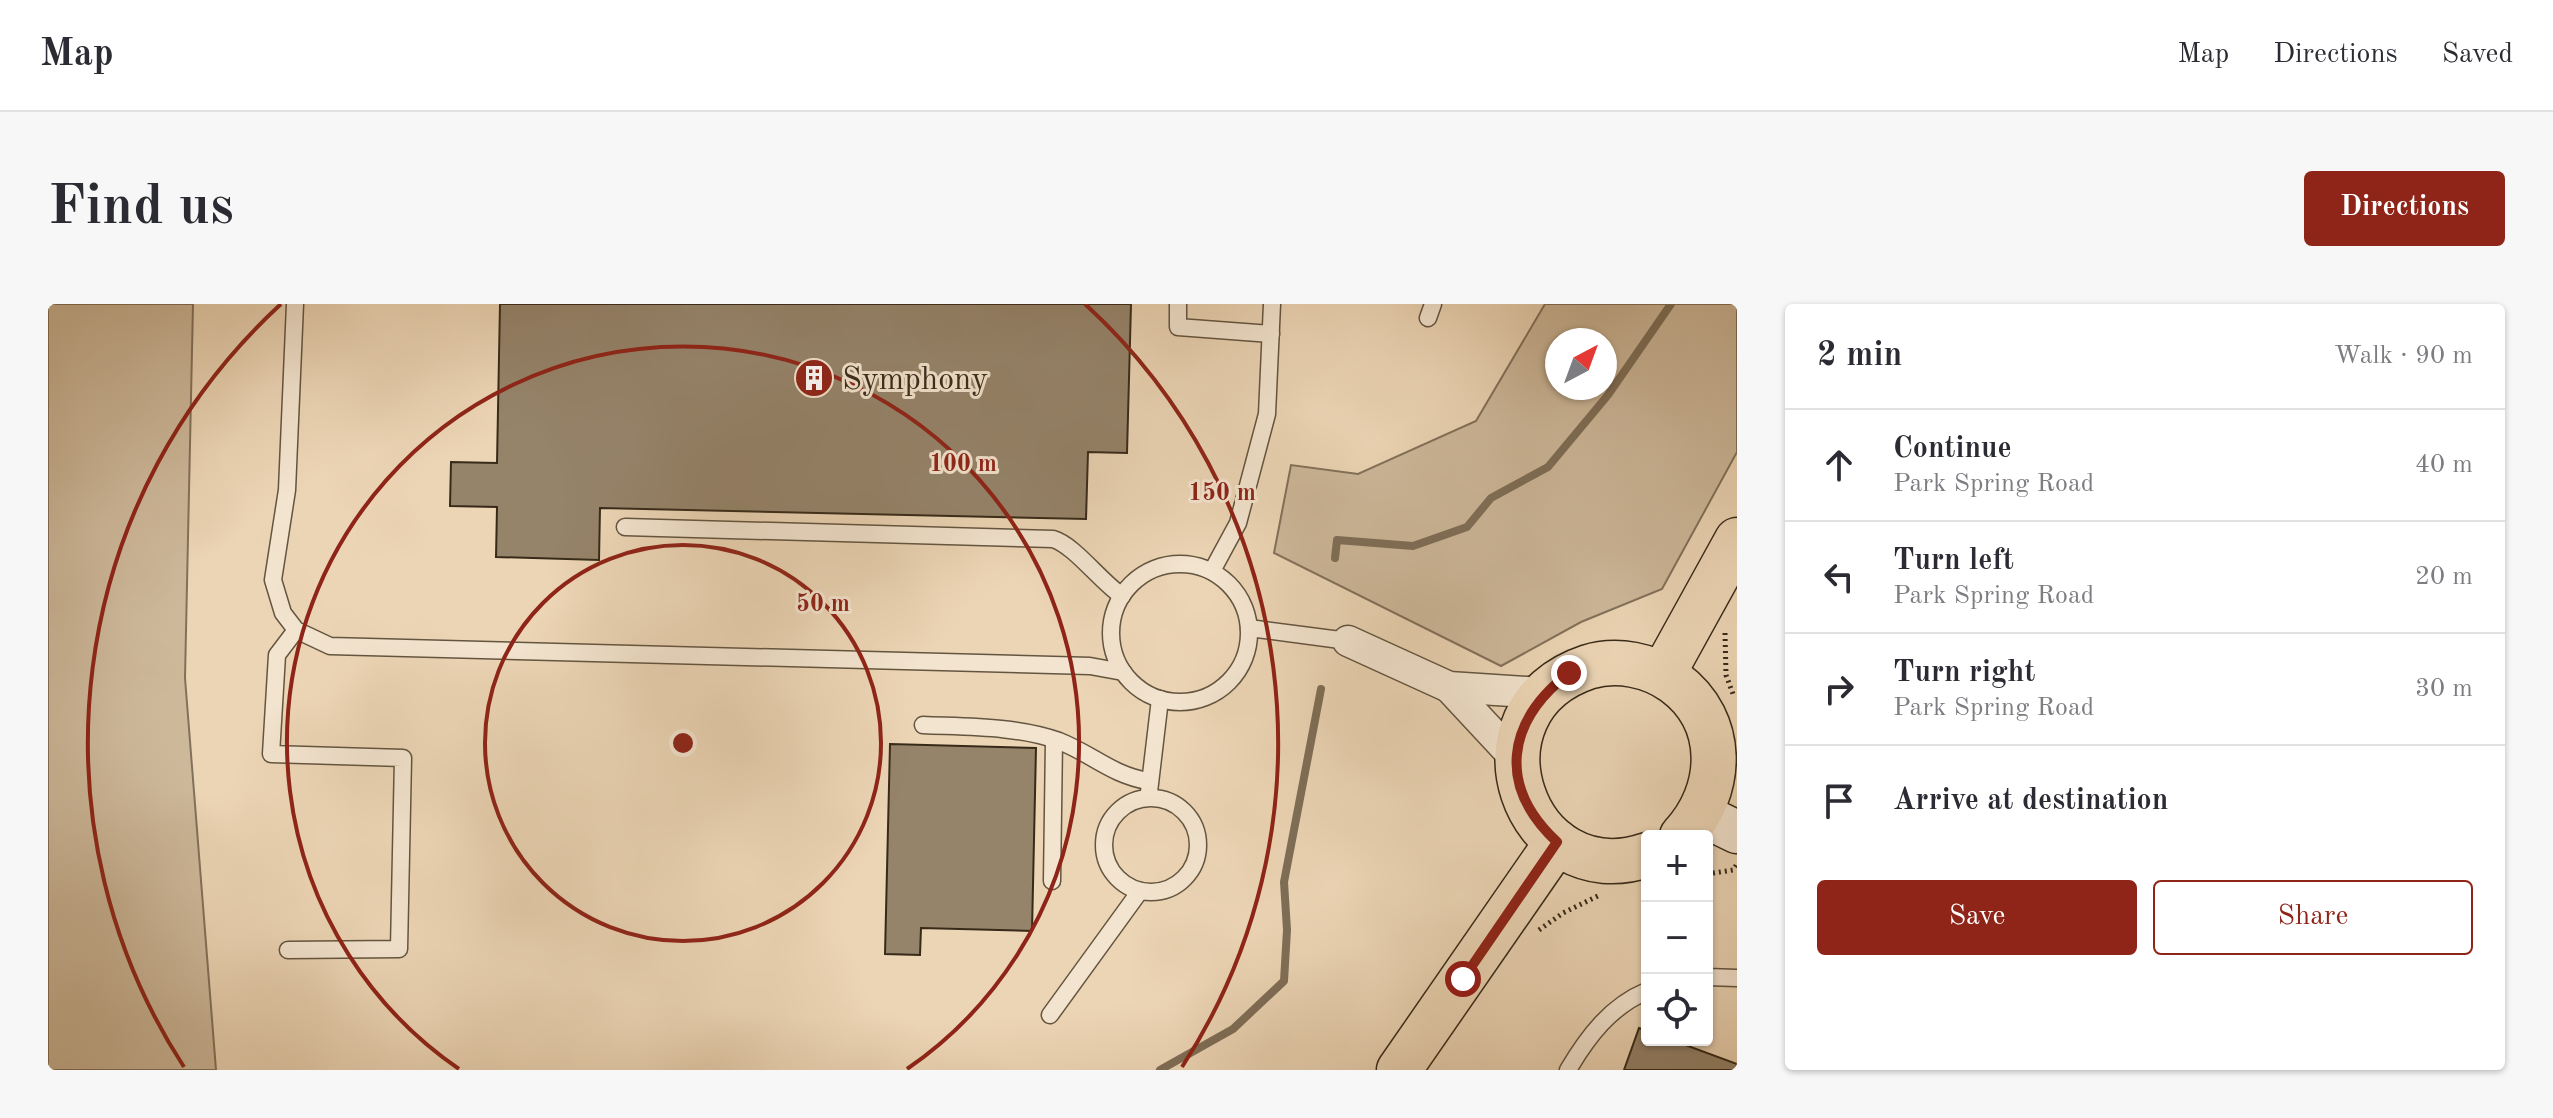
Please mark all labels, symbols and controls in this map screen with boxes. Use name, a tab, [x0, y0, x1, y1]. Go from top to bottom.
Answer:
text: Map	[40, 36, 114, 74]
text: Map	[2177, 41, 2229, 69]
text: Directions	[2273, 41, 2398, 69]
text: Saved	[2442, 41, 2513, 69]
button: Directions	[2304, 171, 2505, 246]
text: Find us	[48, 180, 234, 236]
north arrow	[1545, 328, 1617, 400]
text: 2 min	[1817, 339, 1902, 373]
text: Walk · 90 m	[2334, 343, 2473, 369]
building icon: Symphony	[793, 357, 835, 399]
place label: Symphony	[842, 365, 988, 397]
text: Continue	[1893, 434, 2012, 464]
icon: ahead	[1817, 443, 1861, 487]
text: 40 m	[2415, 452, 2473, 478]
text: 100 m	[929, 453, 997, 477]
text: Park Spring Road	[1893, 471, 2094, 497]
text: 150 m	[1188, 481, 1256, 506]
text: Turn left	[1893, 546, 2014, 576]
icon: left	[1817, 555, 1861, 599]
text: 20 m	[2415, 564, 2473, 590]
text: Park Spring Road	[1893, 583, 2094, 609]
text: 50 m	[796, 592, 850, 617]
route end	[1551, 655, 1587, 691]
text: Turn right	[1893, 658, 2035, 688]
icon: right	[1817, 667, 1861, 711]
text: 30 m	[2415, 676, 2473, 702]
text: Park Spring Road	[1893, 695, 2094, 721]
centre of rings	[669, 729, 697, 757]
icon: arrive	[1817, 779, 1861, 823]
text: Arrive at destination	[1893, 786, 2168, 816]
map controls	[1641, 830, 1713, 1046]
button: +	[1641, 830, 1713, 902]
button: Save	[1817, 880, 2137, 955]
button: Share	[2153, 880, 2473, 955]
button: −	[1641, 902, 1713, 974]
route start	[1445, 961, 1481, 997]
button: locate	[1641, 974, 1713, 1046]

